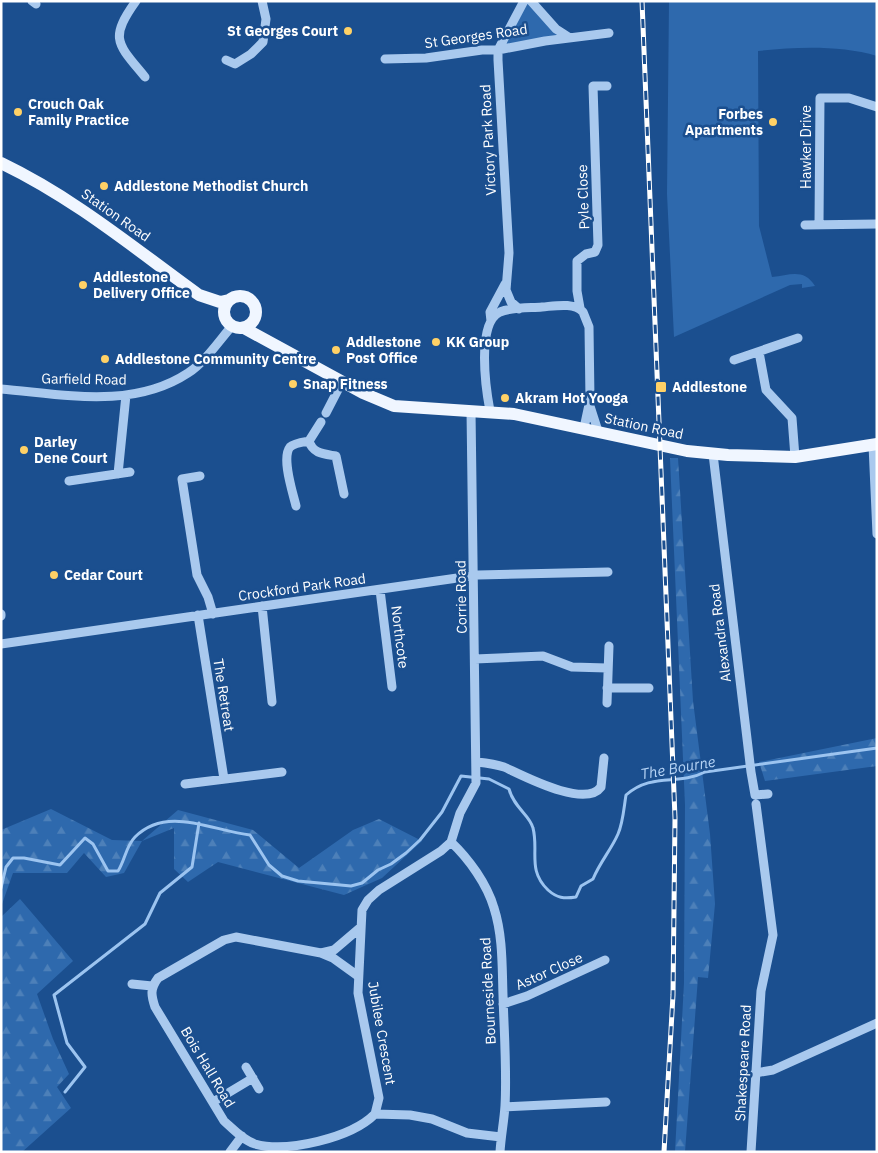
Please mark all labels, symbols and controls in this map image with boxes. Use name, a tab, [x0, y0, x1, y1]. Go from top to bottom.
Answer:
street label: St Georges Road	[423, 20, 529, 52]
place label: St Georges Court	[227, 22, 338, 40]
marker: St Georges Court	[342, 25, 354, 37]
street label: Victory Park Road	[476, 84, 500, 196]
place label: Crouch Oak Family Practice	[28, 95, 129, 129]
place label: Forbes Apartments	[685, 105, 763, 139]
street label: Hawker Drive	[797, 105, 815, 189]
marker: Crouch Oak Family Practice	[12, 106, 24, 118]
marker: Forbes Apartments	[767, 116, 779, 128]
street label: Pyle Close	[573, 164, 593, 230]
place label: Addlestone Methodist Church	[114, 177, 308, 195]
marker: Addlestone Methodist Church	[98, 180, 110, 192]
street label: Station Road	[78, 185, 154, 245]
place label: Addlestone Delivery Office	[93, 268, 190, 302]
marker: Addlestone Delivery Office	[77, 279, 89, 291]
place label: Addlestone Post Office	[346, 333, 421, 367]
place label: KK Group	[446, 333, 509, 351]
marker: KK Group	[430, 336, 442, 348]
marker: Addlestone Post Office	[330, 344, 342, 356]
place label: Addlestone Community Centre	[115, 350, 317, 368]
marker: Addlestone Community Centre	[99, 353, 111, 365]
street label: Garfield Road	[41, 369, 127, 389]
place label: Snap Fitness	[303, 375, 388, 393]
marker: Snap Fitness	[287, 378, 299, 390]
place label: Addlestone	[672, 378, 747, 396]
marker: Addlestone	[654, 380, 668, 394]
place label: Akram Hot Yooga	[515, 389, 628, 407]
marker: Akram Hot Yooga	[499, 392, 511, 404]
street label: Station Road	[603, 409, 685, 443]
place label: Darley Dene Court	[34, 433, 108, 467]
marker: Darley Dene Court	[18, 444, 30, 456]
street label: Corrie Road	[451, 560, 471, 634]
place label: Cedar Court	[64, 566, 143, 584]
marker: Cedar Court	[48, 569, 60, 581]
street label: Crockford Park Road	[237, 569, 367, 605]
street label: Alexandra Road	[705, 583, 735, 683]
street label: Northcote	[387, 605, 413, 670]
street label: The Retreat	[209, 657, 239, 733]
water label: The Bourne	[639, 752, 717, 783]
street label: Bourneside Road	[476, 937, 500, 1045]
street label: Astor Close	[513, 948, 586, 994]
street label: Jubilee Crescent	[364, 980, 400, 1086]
street label: Shakespeare Road	[731, 1004, 755, 1122]
street label: Bois Hall Road	[177, 1023, 239, 1111]

